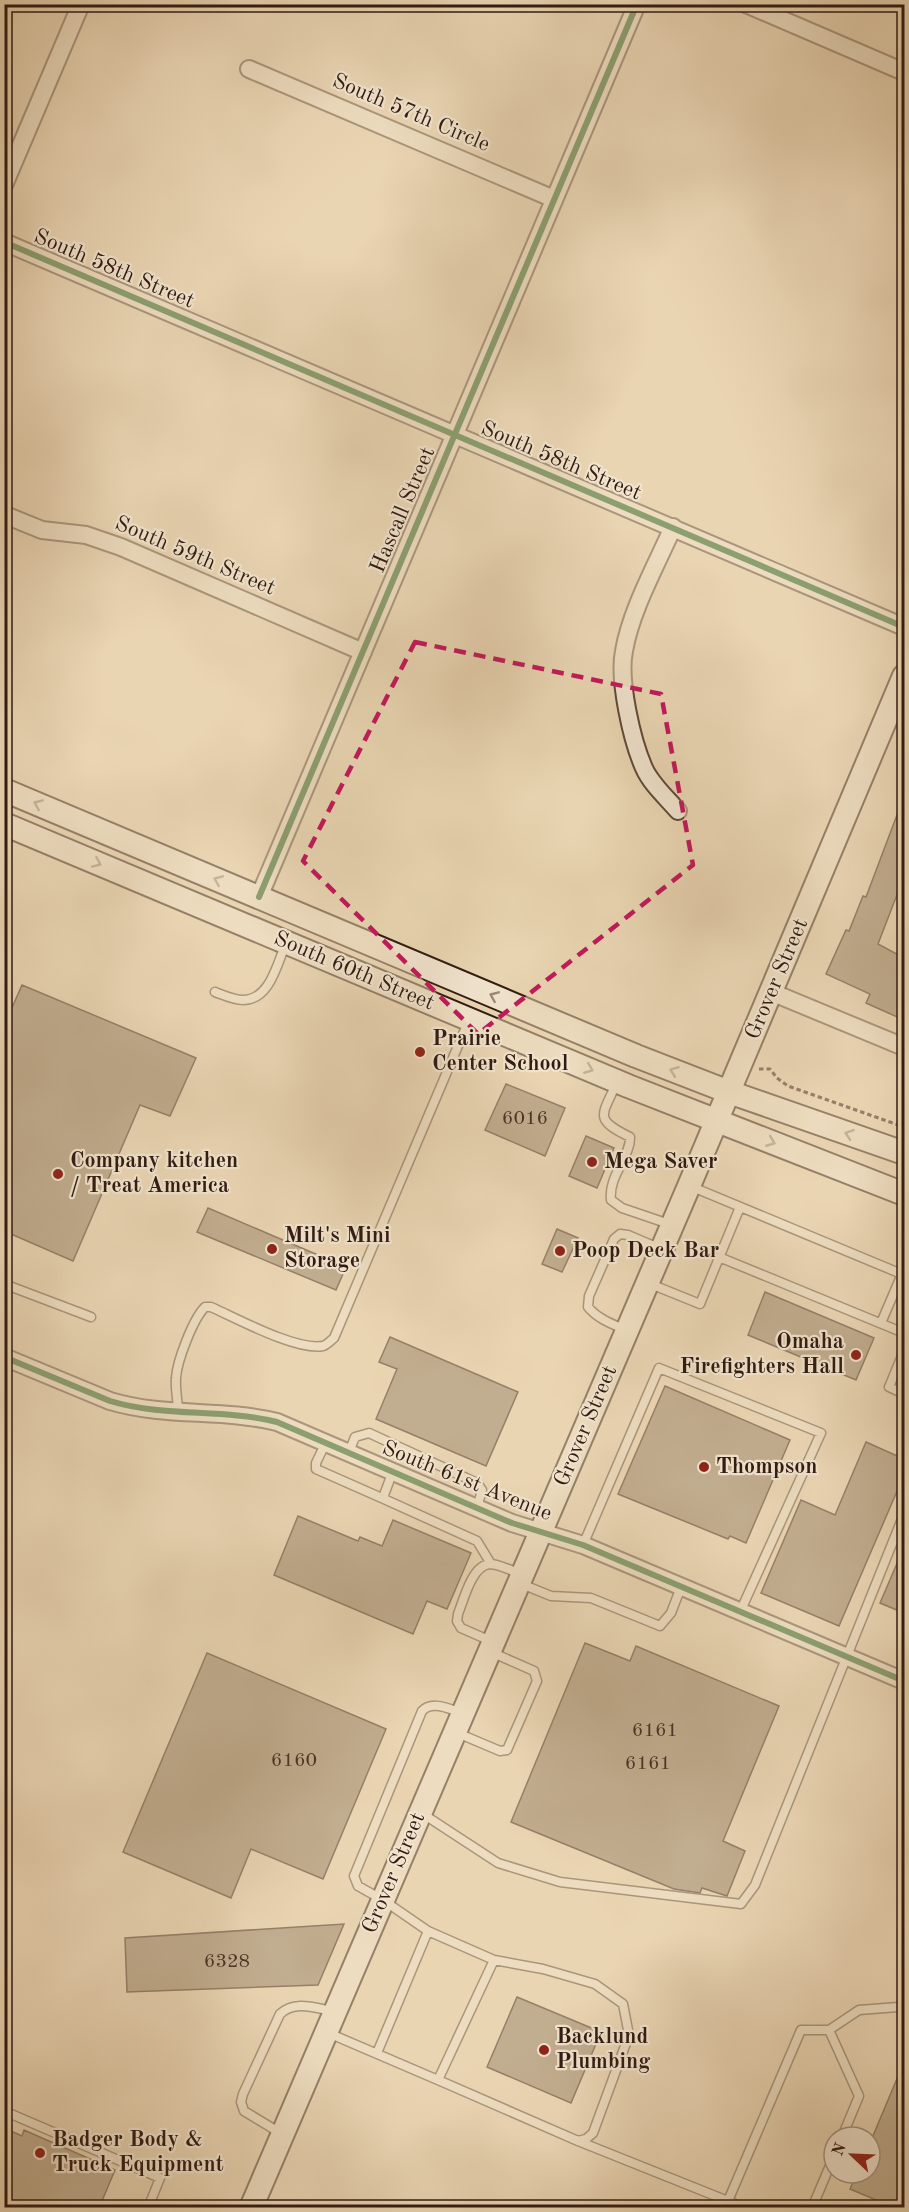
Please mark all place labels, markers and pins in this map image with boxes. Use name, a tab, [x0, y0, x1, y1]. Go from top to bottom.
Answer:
place label: Prairie Center School	[432, 1028, 569, 1075]
marker: Prairie Center School	[413, 1045, 427, 1059]
place label: Company kitchen / Treat America	[70, 1150, 238, 1197]
place label: Mega Saver	[604, 1151, 718, 1173]
marker: Mega Saver	[585, 1155, 599, 1169]
marker: Company kitchen / Treat America	[51, 1167, 65, 1181]
place label: Milt's Mini Storage	[284, 1225, 391, 1272]
place label: Poop Deck Bar	[572, 1240, 719, 1262]
marker: Milt's Mini Storage	[265, 1242, 279, 1256]
marker: Poop Deck Bar	[553, 1244, 567, 1258]
place label: Omaha Firefighters Hall	[680, 1331, 844, 1378]
marker: Omaha Firefighters Hall	[849, 1348, 863, 1362]
place label: Thompson	[716, 1456, 818, 1478]
marker: Thompson	[697, 1460, 711, 1474]
place label: Backlund Plumbing	[556, 2026, 650, 2073]
marker: Backlund Plumbing	[537, 2043, 551, 2057]
place label: Badger Body & Truck Equipment	[52, 2129, 224, 2176]
marker: Badger Body & Truck Equipment	[33, 2146, 47, 2160]

